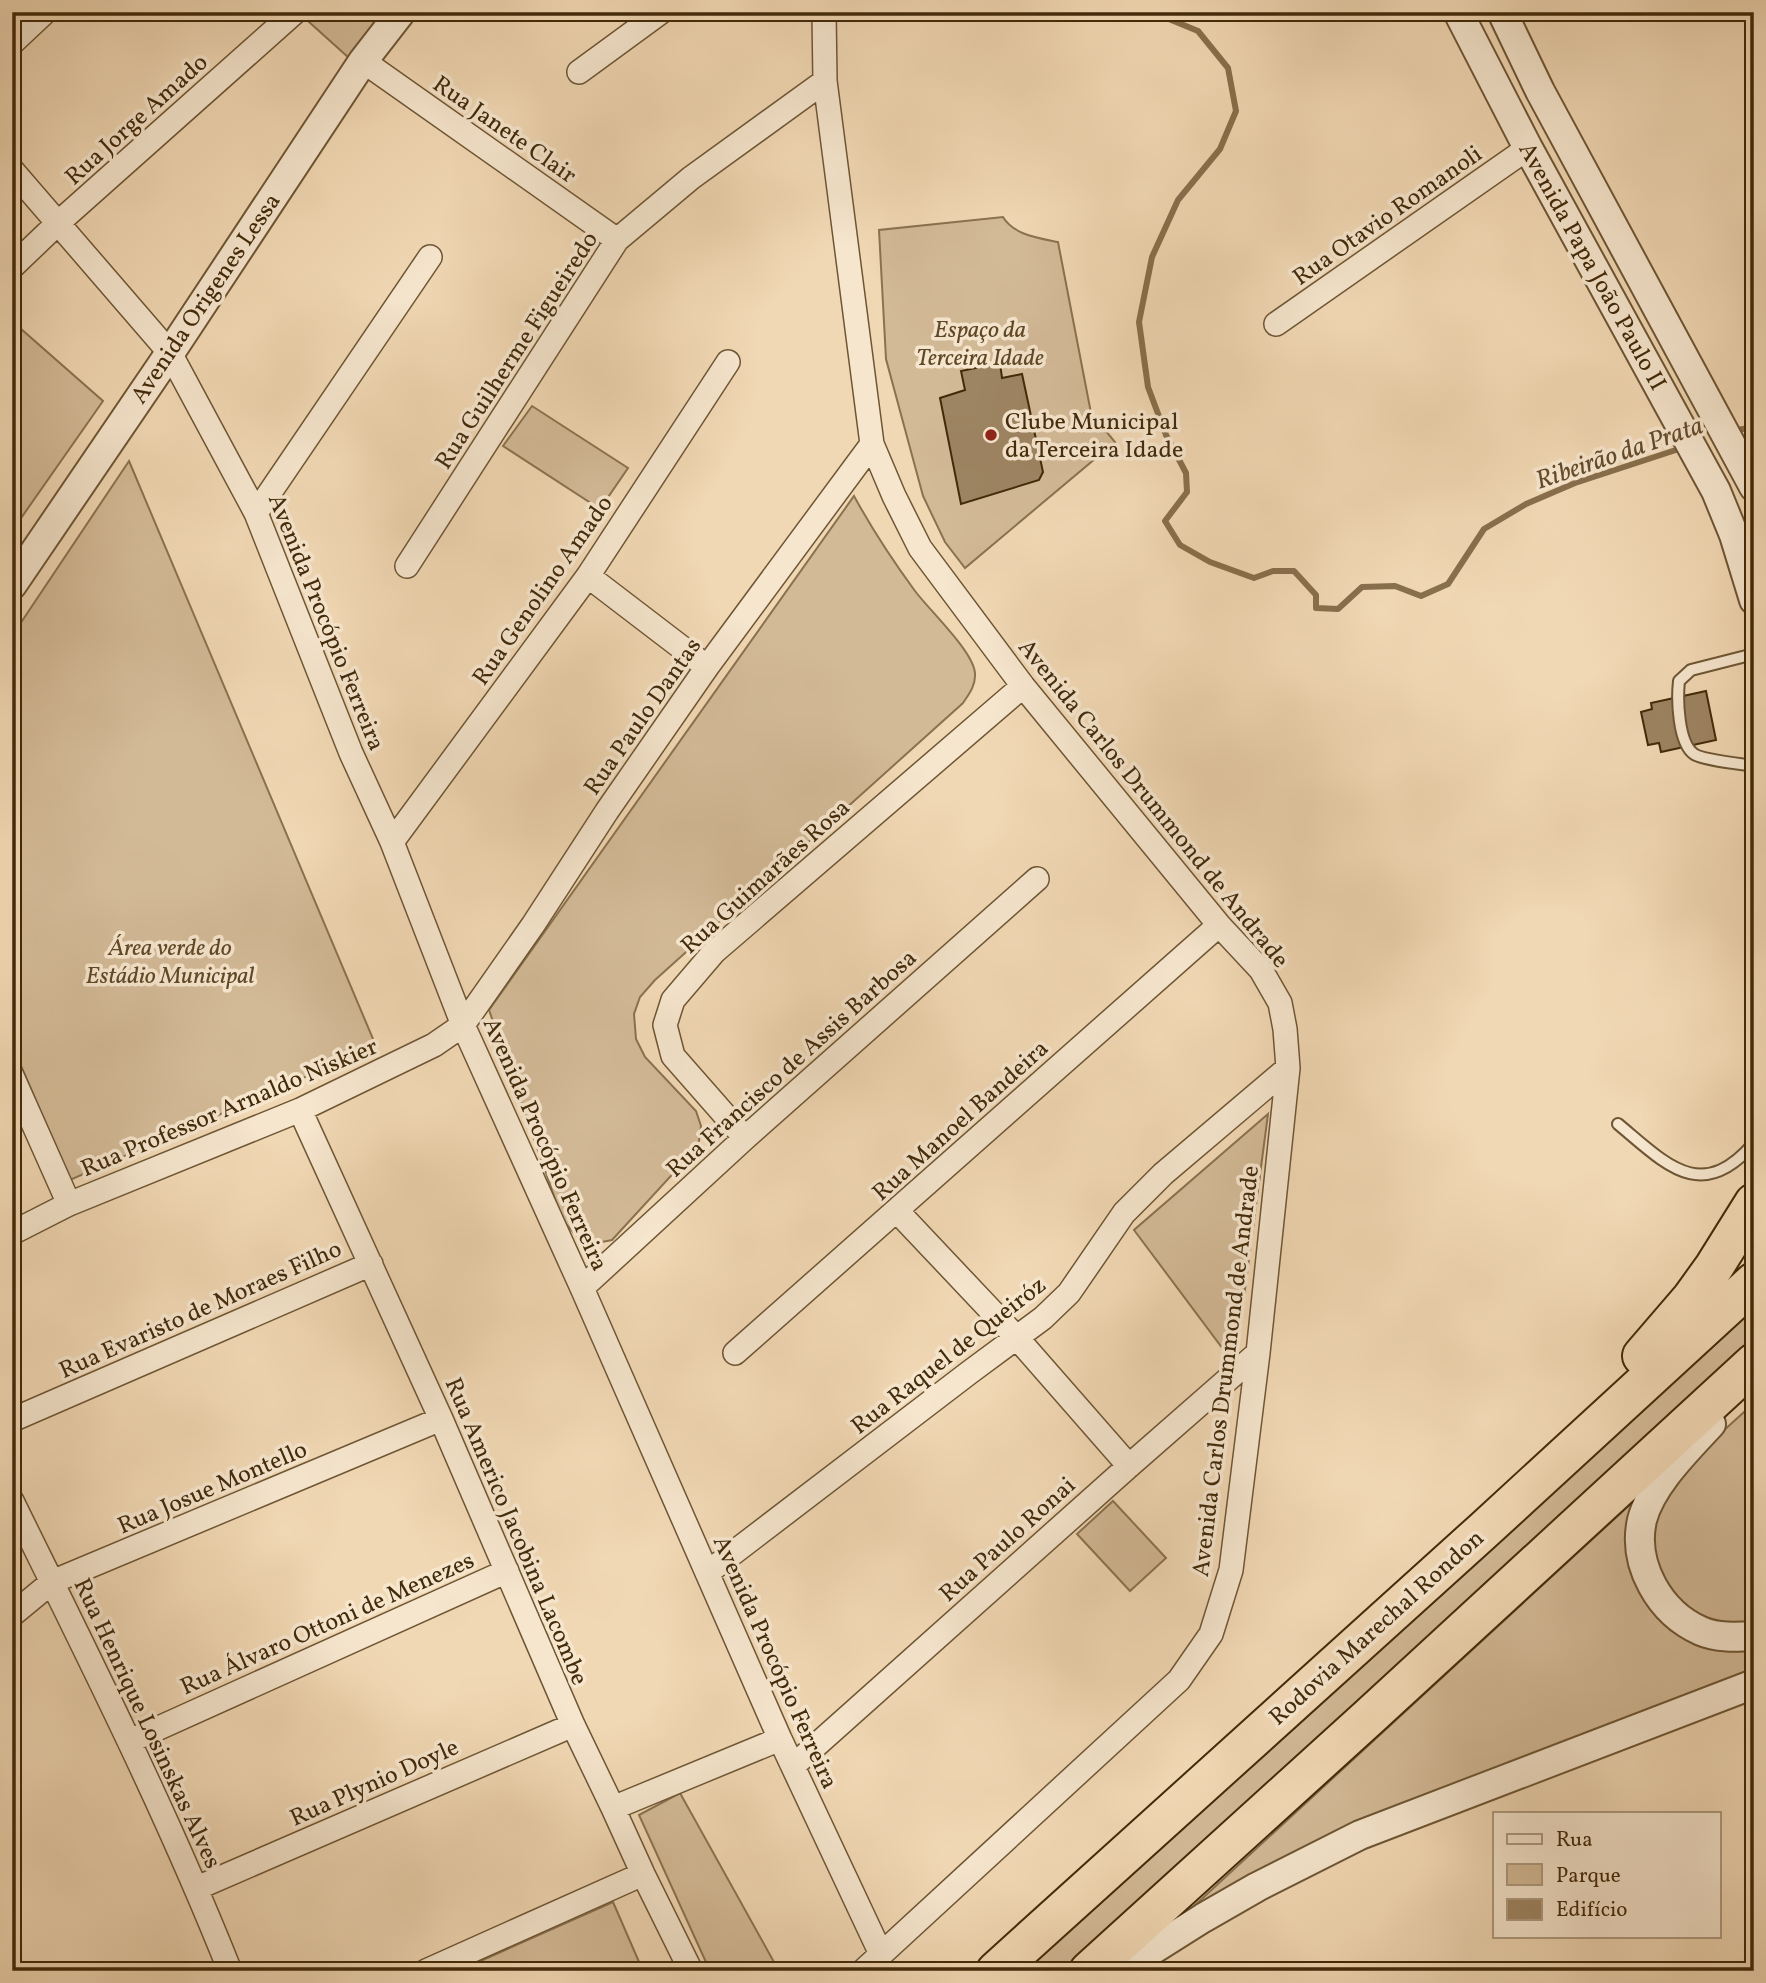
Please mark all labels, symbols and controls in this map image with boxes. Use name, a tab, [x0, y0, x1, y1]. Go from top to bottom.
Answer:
street label: Rua Jorge Amado	[58, 47, 216, 194]
street label: Rua Janete Clair	[425, 68, 583, 193]
street label: Avenida Papa João Paulo II	[1509, 137, 1674, 397]
street label: Rua Otavio Romanoli	[1286, 138, 1490, 295]
street label: Avenida Origenes Lessa	[123, 187, 290, 411]
street label: Rua Guilherme Figueiredo	[428, 225, 607, 477]
park label: Espaço da Terceira Idade	[916, 314, 1044, 376]
place label: Clube Municipal da Terceira Idade	[1005, 406, 1183, 468]
water label: Ribeirão da Prata	[1531, 408, 1708, 499]
marker: Clube Municipal da Terceira Idade	[983, 427, 999, 443]
street label: Avenida Procópio Ferreira	[258, 489, 392, 756]
street label: Rua Genolino Amado	[465, 489, 622, 693]
street label: Rua Paulo Dantas	[577, 631, 711, 803]
street label: Avenida Carlos Drummond de Andrade	[1009, 633, 1296, 976]
street label: Rua Guimarães Rosa	[674, 792, 859, 963]
park label: Área verde do Estádio Municipal	[85, 932, 255, 994]
street label: Rua Francisco de Assis Barbosa	[660, 943, 925, 1186]
street label: Avenida Procópio Ferreira	[473, 1013, 615, 1277]
street label: Rua Professor Arnaldo Niskier	[76, 1031, 384, 1187]
street label: Rua Manoel Bandeira	[866, 1033, 1057, 1210]
street label: Avenida Carlos Drummond de Andrade	[1185, 1164, 1269, 1579]
street label: Rua Evaristo de Moraes Filho	[54, 1233, 348, 1389]
street label: Rua Raquel de Queiróz	[844, 1270, 1054, 1444]
street label: Rua Americo Jacobina Lacombe	[435, 1373, 595, 1691]
street label: Rua Josue Montello	[113, 1434, 313, 1544]
street label: Rua Paulo Ronai	[933, 1470, 1084, 1611]
street label: Rodovia Marechal Rondon	[1262, 1522, 1492, 1735]
street label: Avenida Procópio Ferreira	[703, 1531, 845, 1795]
street label: Rua Álvaro Ottoni de Menezes	[175, 1545, 480, 1705]
street label: Rua Henrique Losinskas Alves	[64, 1573, 229, 1875]
street label: Rua Plynio Doyle	[285, 1731, 465, 1836]
legend	[1493, 1812, 1720, 1938]
text: Rua	[1556, 1826, 1593, 1855]
text: Parque	[1556, 1862, 1621, 1891]
text: Edifício	[1556, 1896, 1628, 1925]

